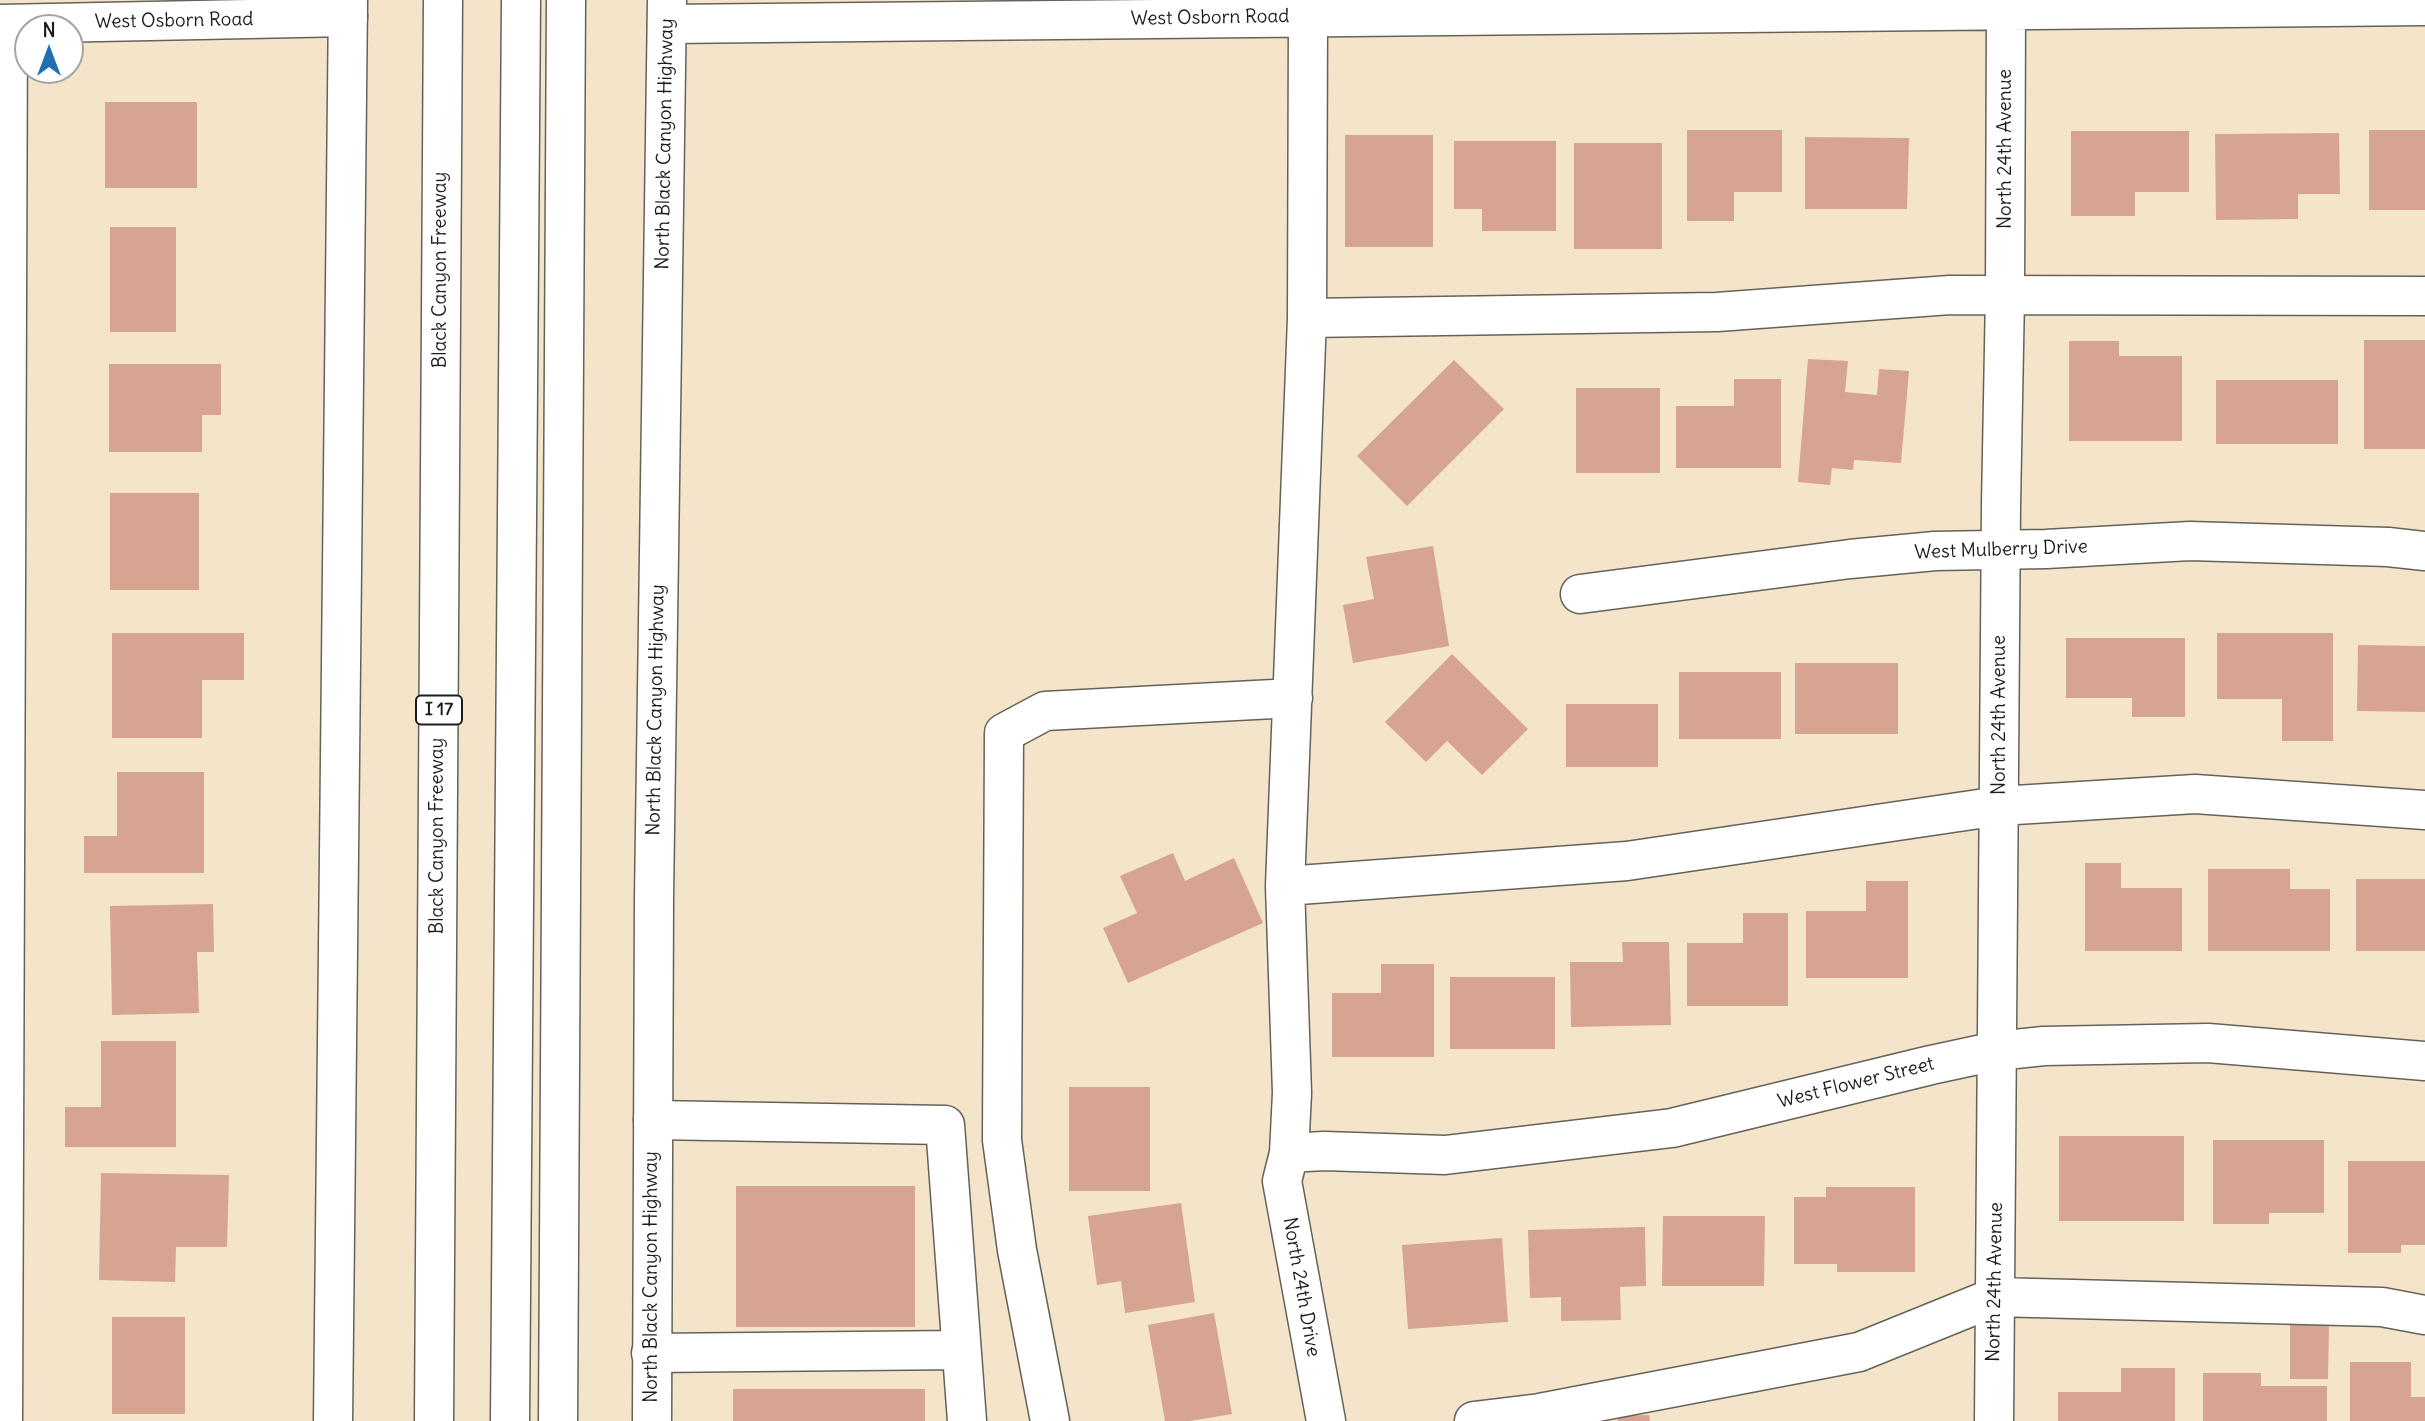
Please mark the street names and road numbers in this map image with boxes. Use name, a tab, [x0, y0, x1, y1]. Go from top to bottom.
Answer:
street label: West Osborn Road	[1130, 5, 1290, 31]
street label: West Osborn Road	[94, 8, 254, 34]
street label: North Black Canyon Highway	[651, 18, 679, 270]
street label: North 24th Avenue	[1995, 69, 2017, 229]
street label: Black Canyon Freeway	[430, 172, 452, 368]
street label: West Mulberry Drive	[1914, 536, 2088, 564]
street label: North Black Canyon Highway	[642, 584, 670, 836]
street label: North 24th Avenue	[1989, 635, 2011, 795]
road number: I 17	[416, 696, 462, 724]
street label: Black Canyon Freeway	[427, 738, 449, 934]
street label: West Flower Street	[1776, 1053, 1936, 1113]
street label: North Black Canyon Highway	[641, 1151, 663, 1403]
street label: North 24th Avenue	[1982, 1202, 2008, 1362]
street label: North 24th Drive	[1278, 1215, 1324, 1359]

